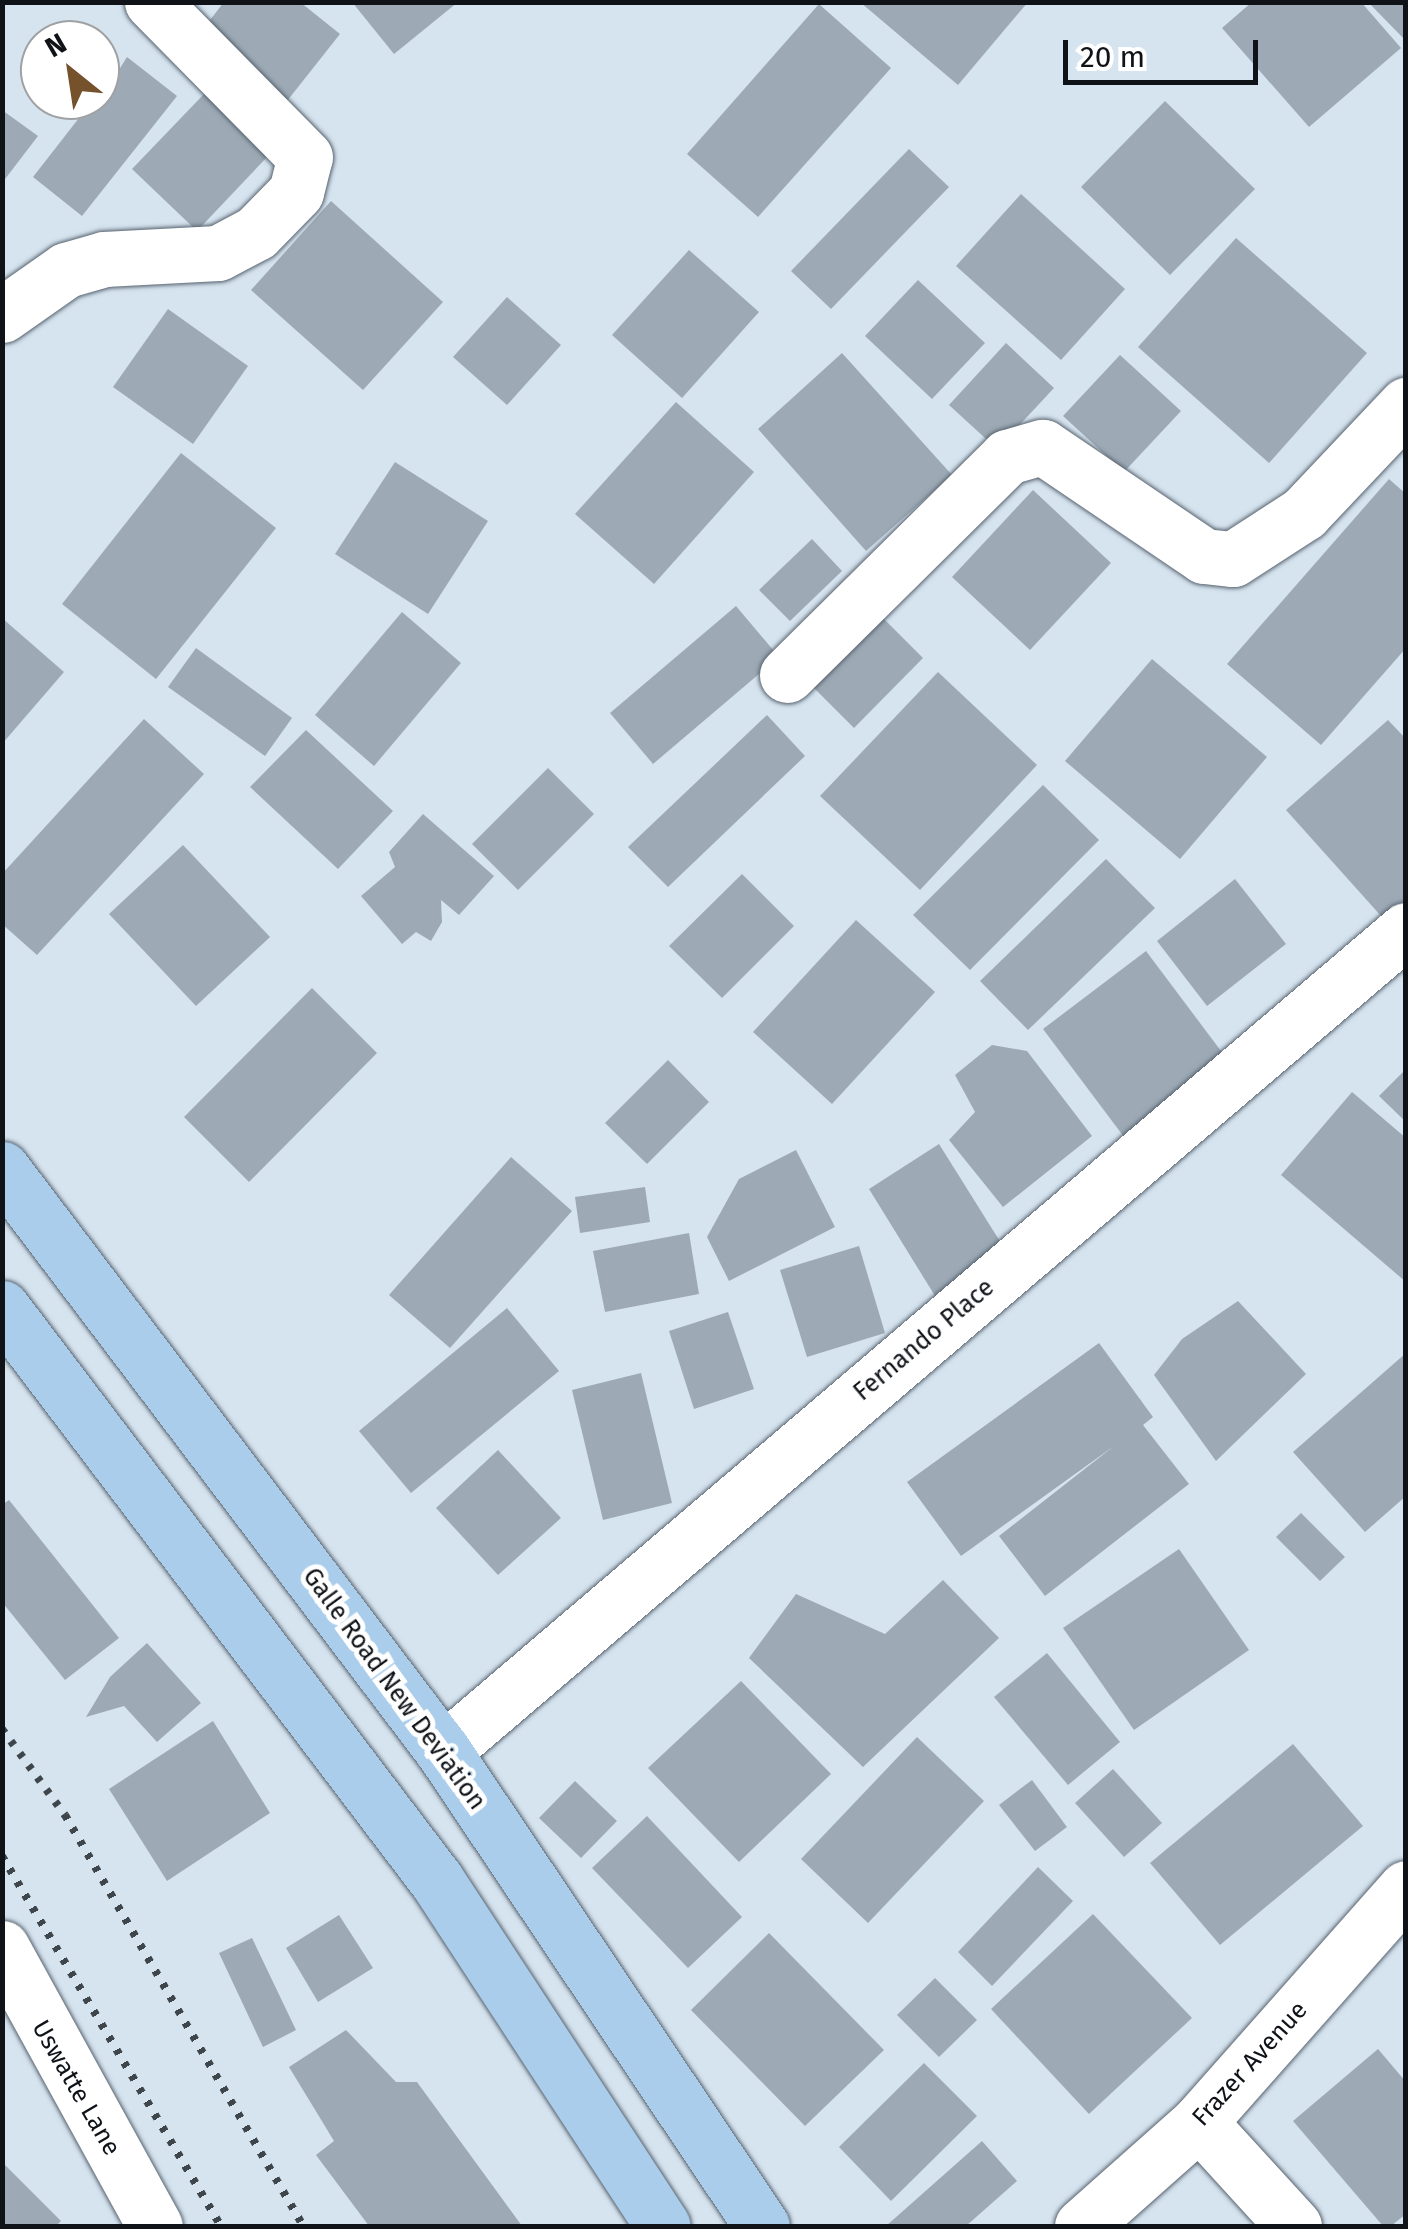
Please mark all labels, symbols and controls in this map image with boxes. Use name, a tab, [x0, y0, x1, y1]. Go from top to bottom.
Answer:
north arrow	[20, 20, 120, 120]
scale bar	[1068, 20, 1263, 82]
text: N	[39, 26, 72, 64]
text: 20 m	[1080, 39, 1145, 75]
street label: Fernando Place	[848, 1273, 1000, 1407]
street label: Galle Road New Deviation	[296, 1562, 492, 1816]
street label: Frazer Avenue	[1186, 1995, 1314, 2133]
street label: Uswatte Lane	[25, 2015, 127, 2161]

